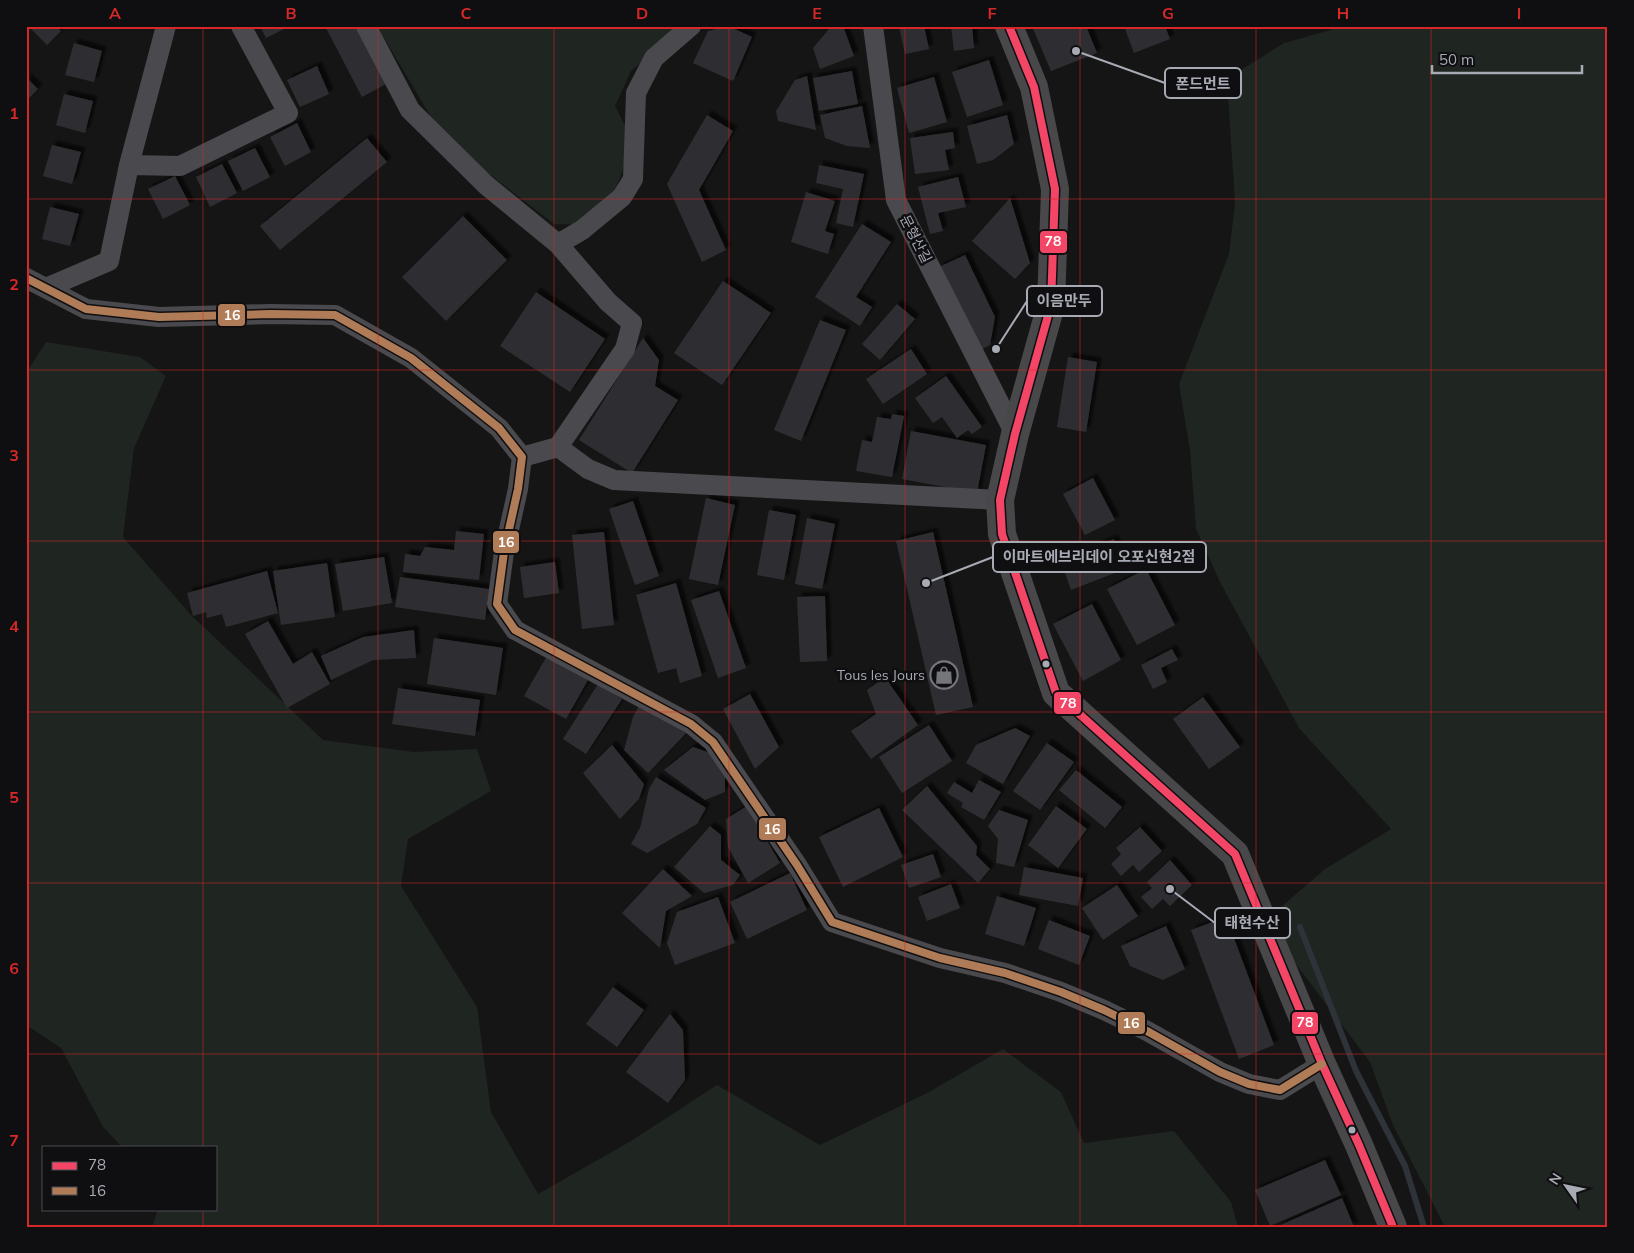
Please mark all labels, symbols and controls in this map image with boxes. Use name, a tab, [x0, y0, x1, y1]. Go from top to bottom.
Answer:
text: A	[109, 3, 121, 23]
text: B	[285, 3, 297, 23]
text: C	[461, 3, 472, 23]
text: D	[636, 3, 648, 23]
text: E	[812, 3, 822, 23]
text: F	[987, 3, 997, 23]
text: G	[1162, 3, 1174, 23]
text: H	[1337, 3, 1349, 23]
text: I	[1517, 3, 1521, 23]
scale bar	[1432, 42, 1582, 74]
text: 50 m	[1439, 50, 1474, 69]
callout: 폰드먼트	[1165, 68, 1241, 98]
text: 폰드먼트	[1175, 74, 1231, 93]
text: 1	[9, 103, 19, 123]
street label: 문형산길	[896, 212, 936, 266]
line badge: 78	[1039, 230, 1068, 254]
text: 78	[1045, 232, 1061, 250]
text: 2	[9, 274, 19, 294]
callout: 이음만두	[1027, 286, 1102, 316]
text: 이음만두	[1036, 291, 1092, 310]
line badge: 16	[217, 303, 246, 327]
text: 16	[224, 306, 240, 324]
text: 3	[9, 445, 19, 465]
line badge: 16	[492, 530, 520, 554]
text: 16	[498, 533, 514, 551]
callout: 이마트에브리데이 오포신현2점	[993, 542, 1206, 572]
text: 이마트에브리데이 오포신현2점	[1003, 547, 1195, 566]
text: 4	[9, 616, 19, 636]
unlabelled marker	[1041, 659, 1051, 669]
shop icon: Tous les Jours	[929, 660, 959, 690]
place label: Tous les Jours	[837, 666, 925, 684]
line badge: 78	[1053, 691, 1082, 715]
text: 78	[1060, 694, 1076, 712]
text: 5	[9, 787, 19, 807]
line badge: 16	[758, 817, 787, 841]
text: 16	[764, 820, 780, 838]
callout: 태현수산	[1215, 908, 1290, 938]
text: 태현수산	[1224, 913, 1280, 932]
text: 6	[9, 958, 19, 978]
line badge: 16	[1117, 1011, 1146, 1035]
line badge: 78	[1291, 1011, 1319, 1035]
text: 78	[1297, 1013, 1313, 1031]
text: 16	[1123, 1014, 1139, 1032]
unlabelled marker	[1347, 1125, 1357, 1135]
text: 7	[9, 1130, 19, 1150]
legend	[42, 1146, 218, 1210]
text: 78	[88, 1155, 106, 1174]
north arrow	[1542, 1160, 1592, 1210]
text: N	[1545, 1170, 1566, 1188]
text: 16	[88, 1181, 106, 1200]

